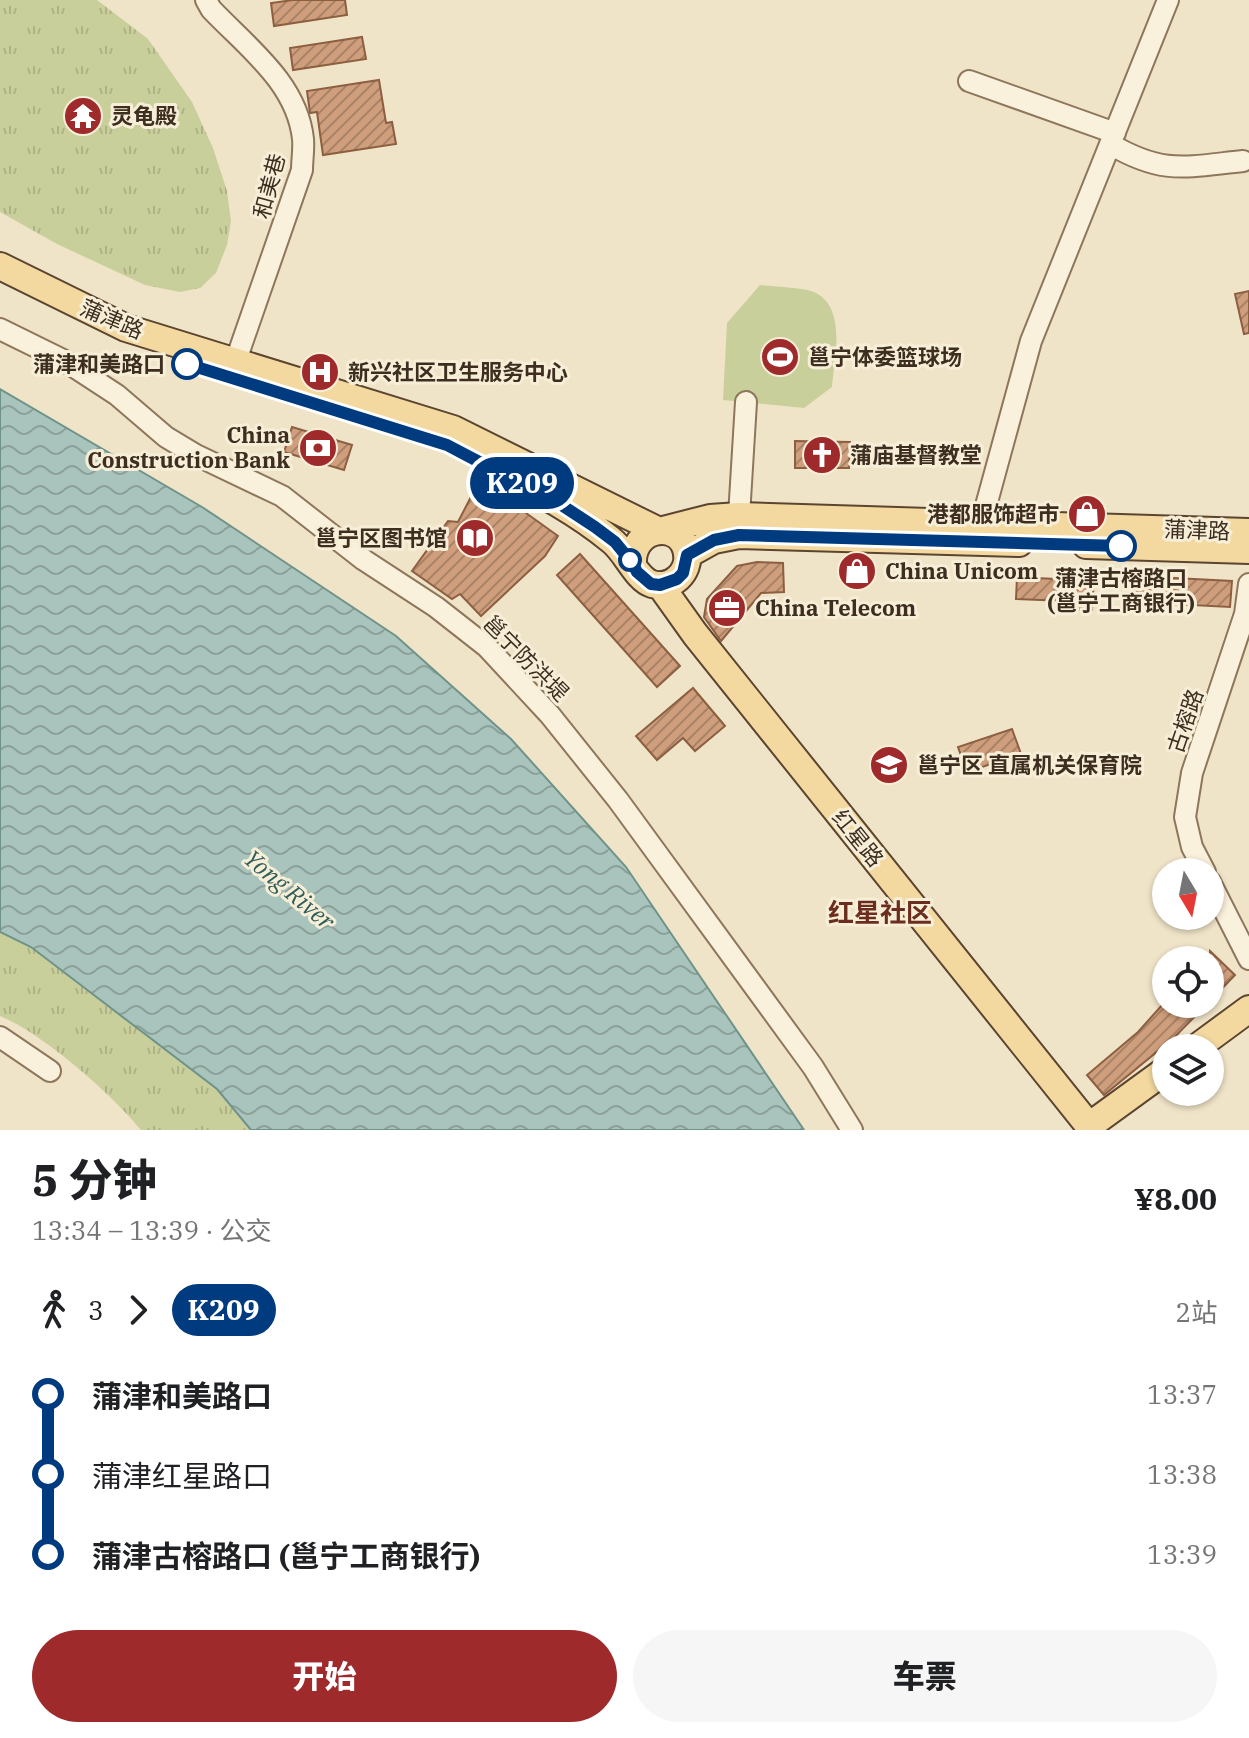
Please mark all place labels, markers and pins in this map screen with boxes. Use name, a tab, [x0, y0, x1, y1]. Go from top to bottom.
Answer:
temple icon: 灵龟殿	[62, 95, 104, 137]
place label: 灵龟殿	[111, 101, 177, 130]
sports icon: 邕宁体委篮球场	[759, 336, 801, 378]
place label: 邕宁体委篮球场	[808, 342, 962, 371]
place label: 蒲津和美路口	[33, 349, 165, 378]
marker: 蒲津和美路口	[172, 349, 202, 379]
hospital icon: 新兴社区卫生服务中心	[299, 351, 341, 393]
place label: 新兴社区卫生服务中心	[348, 357, 568, 386]
place label: China Construction Bank	[87, 420, 290, 474]
bank icon: China Construction Bank	[297, 427, 339, 469]
church icon: 蒲庙基督教堂	[801, 434, 843, 476]
place label: 蒲庙基督教堂	[850, 440, 982, 469]
shop icon: 港都服饰超市	[1066, 493, 1108, 535]
place label: 港都服饰超市	[927, 499, 1059, 528]
library icon: 邕宁区图书馆	[454, 517, 496, 559]
place label: 邕宁区图书馆	[315, 523, 447, 552]
marker: 蒲津古榕路口 (邕宁工商银行)	[1106, 531, 1136, 561]
unlabelled marker	[619, 549, 641, 571]
shop icon: China Unicom	[836, 550, 878, 592]
place label: China Unicom	[885, 556, 1038, 585]
place label: 蒲津古榕路口 (邕宁工商银行)	[1047, 563, 1195, 617]
office icon: China Telecom	[706, 587, 748, 629]
place label: China Telecom	[755, 593, 916, 622]
school or university icon: 邕宁区 直属机关保育院	[868, 744, 910, 786]
place label: 邕宁区 直属机关保育院	[917, 750, 1142, 779]

